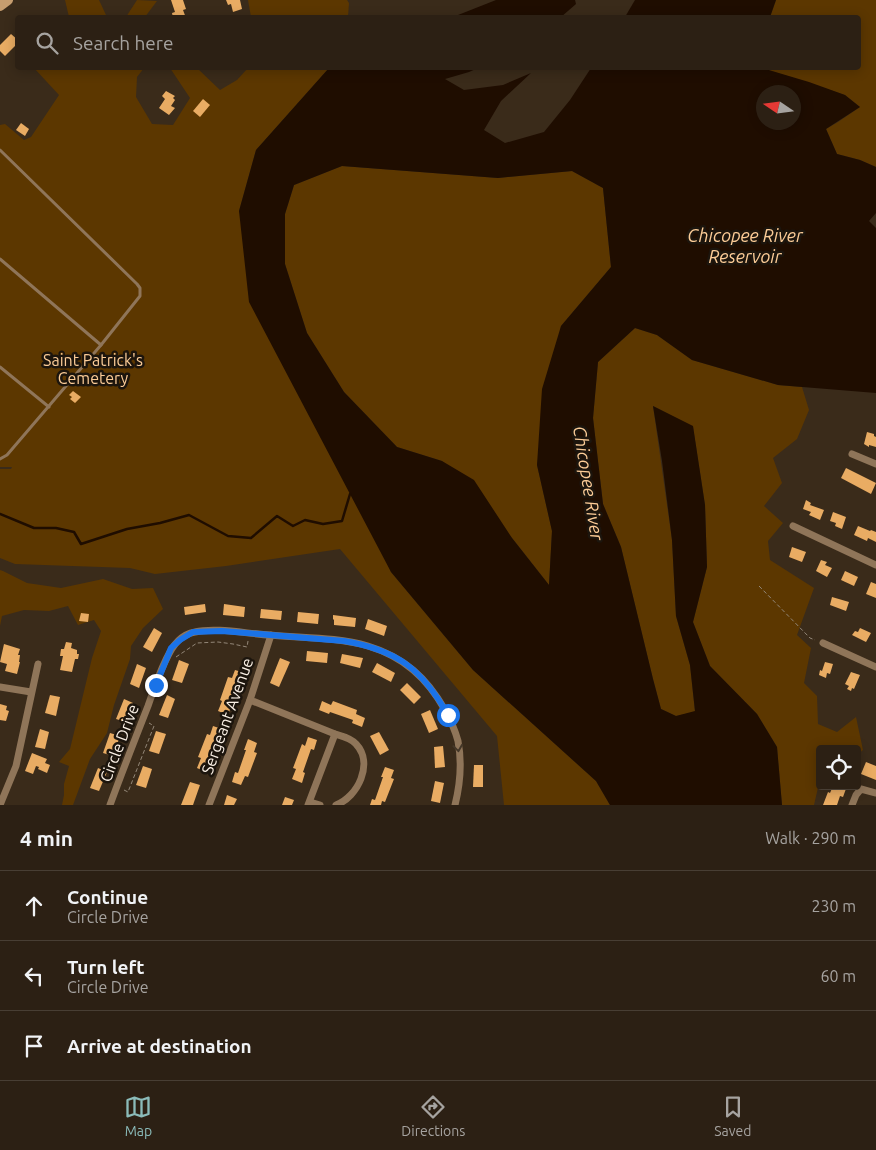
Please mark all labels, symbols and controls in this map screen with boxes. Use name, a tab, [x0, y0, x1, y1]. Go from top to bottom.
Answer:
search box	[15, 15, 861, 70]
icon: search	[33, 29, 61, 57]
text: Search here	[73, 32, 173, 54]
north arrow	[756, 85, 801, 130]
water label: Chicopee River Reservoir	[687, 225, 804, 266]
park label: Saint Patrick's Cemetery	[43, 351, 143, 387]
water label: Chicopee River	[570, 424, 608, 543]
street label: Sergeant Avenue	[198, 655, 256, 777]
route end	[145, 674, 168, 697]
street label: Circle Drive	[96, 702, 142, 784]
route start	[437, 704, 460, 727]
one-way arrow	[453, 743, 463, 752]
map controls	[816, 745, 861, 790]
button: locate	[816, 745, 861, 790]
text: 4 min	[20, 826, 73, 850]
text: Walk · 290 m	[765, 829, 856, 847]
text: Continue	[67, 886, 148, 908]
icon: ahead	[20, 892, 48, 920]
text: 230 m	[811, 897, 856, 915]
text: Circle Drive	[67, 908, 149, 926]
text: Turn left	[67, 956, 145, 978]
icon: left	[20, 962, 48, 990]
text: 60 m	[820, 967, 856, 985]
text: Circle Drive	[67, 978, 149, 996]
icon: arrive	[20, 1032, 48, 1060]
text: Arrive at destination	[67, 1035, 252, 1057]
tab: Map	[124, 1093, 152, 1139]
tab: Directions	[401, 1093, 465, 1139]
tab: Saved	[714, 1093, 752, 1139]

